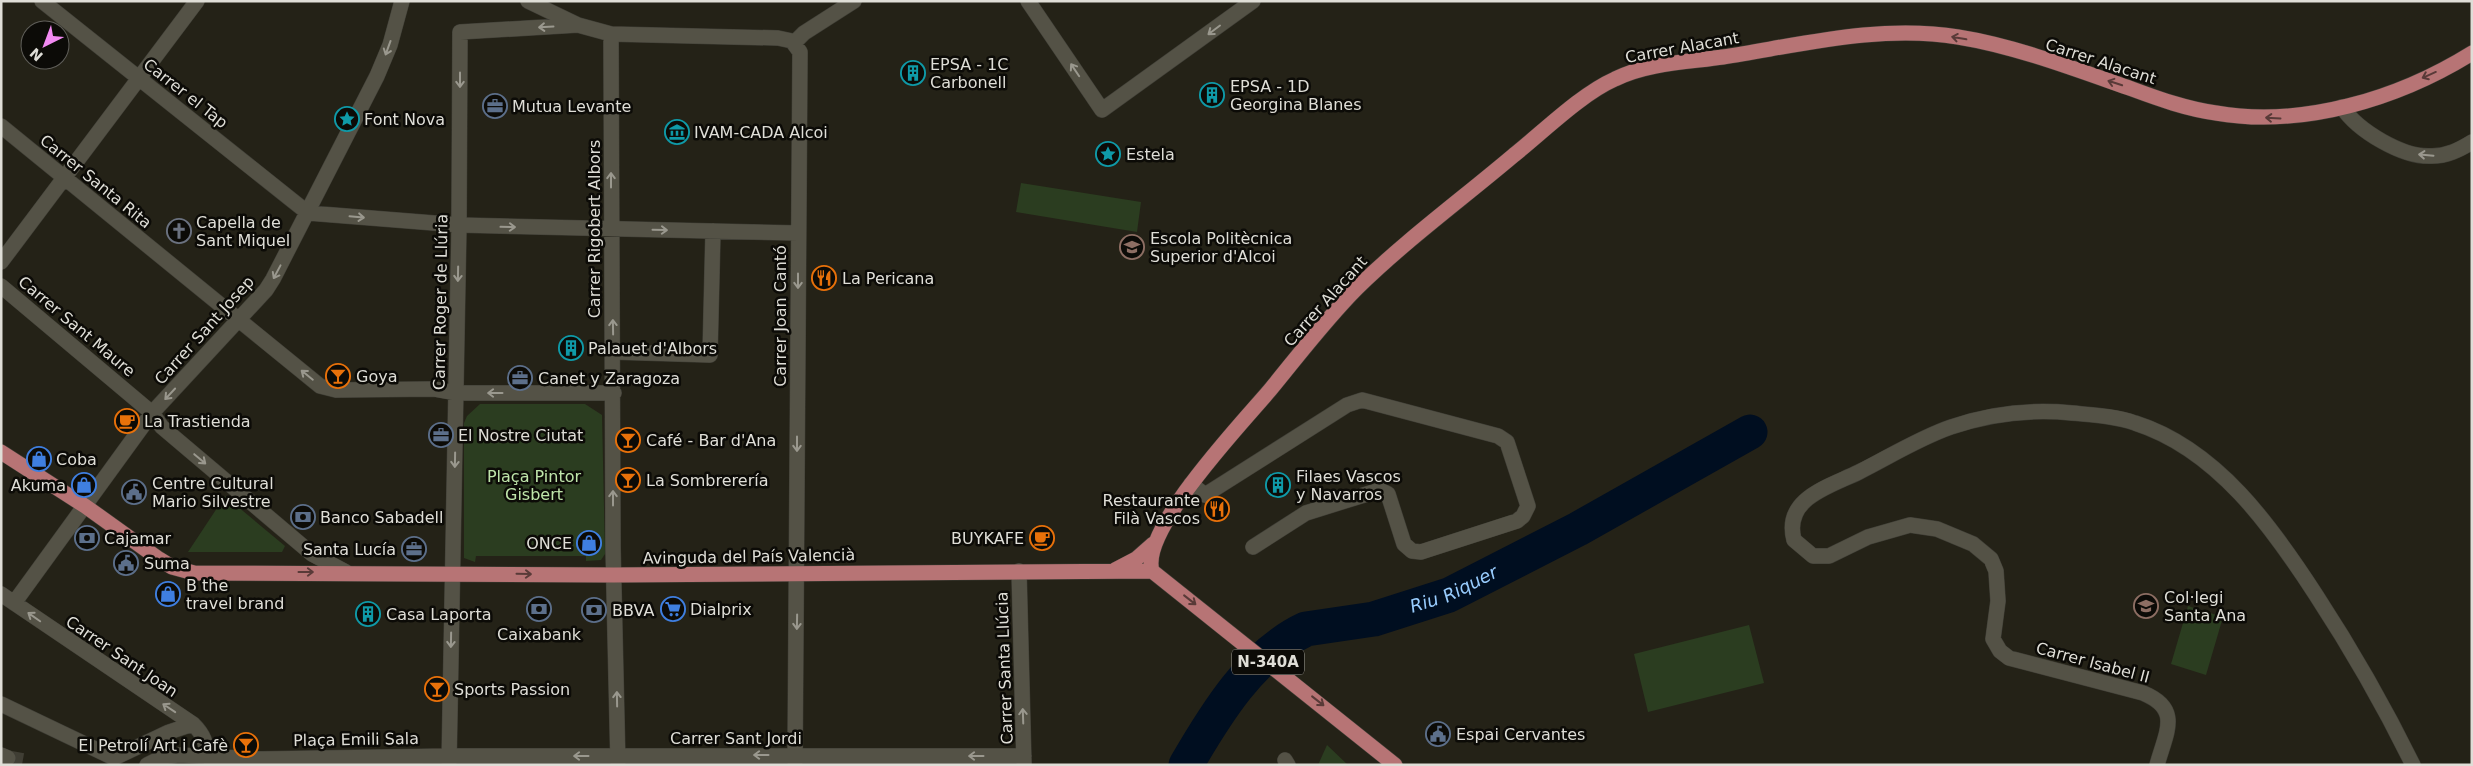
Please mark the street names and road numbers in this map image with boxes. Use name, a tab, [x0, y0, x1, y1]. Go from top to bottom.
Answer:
street label: Carrer Alacant	[1624, 28, 1740, 67]
street label: Carrer Alacant	[2043, 35, 2159, 88]
street label: Carrer el Tap	[140, 55, 232, 132]
street label: Carrer Santa Rita	[36, 131, 155, 232]
street label: Carrer Rigobert Albors	[585, 140, 604, 318]
street label: Carrer Roger de Llúria	[429, 214, 452, 390]
street label: Carrer Joan Cantó	[771, 245, 790, 387]
street label: Carrer Alacant	[1280, 252, 1371, 351]
street label: Carrer Sant Maure	[15, 272, 139, 381]
street label: Carrer Sant Josep	[151, 272, 258, 388]
street label: Avinguda del País Valencià	[643, 545, 855, 568]
street label: Carrer Santa Llúcia	[992, 591, 1017, 745]
street label: Carrer Sant Joan	[62, 612, 181, 701]
street label: Carrer Isabel II	[2034, 638, 2152, 687]
road number: N-340A	[1232, 650, 1304, 674]
street label: Plaça Emili Sala	[293, 729, 419, 750]
street label: Carrer Sant Jordi	[670, 729, 802, 748]

